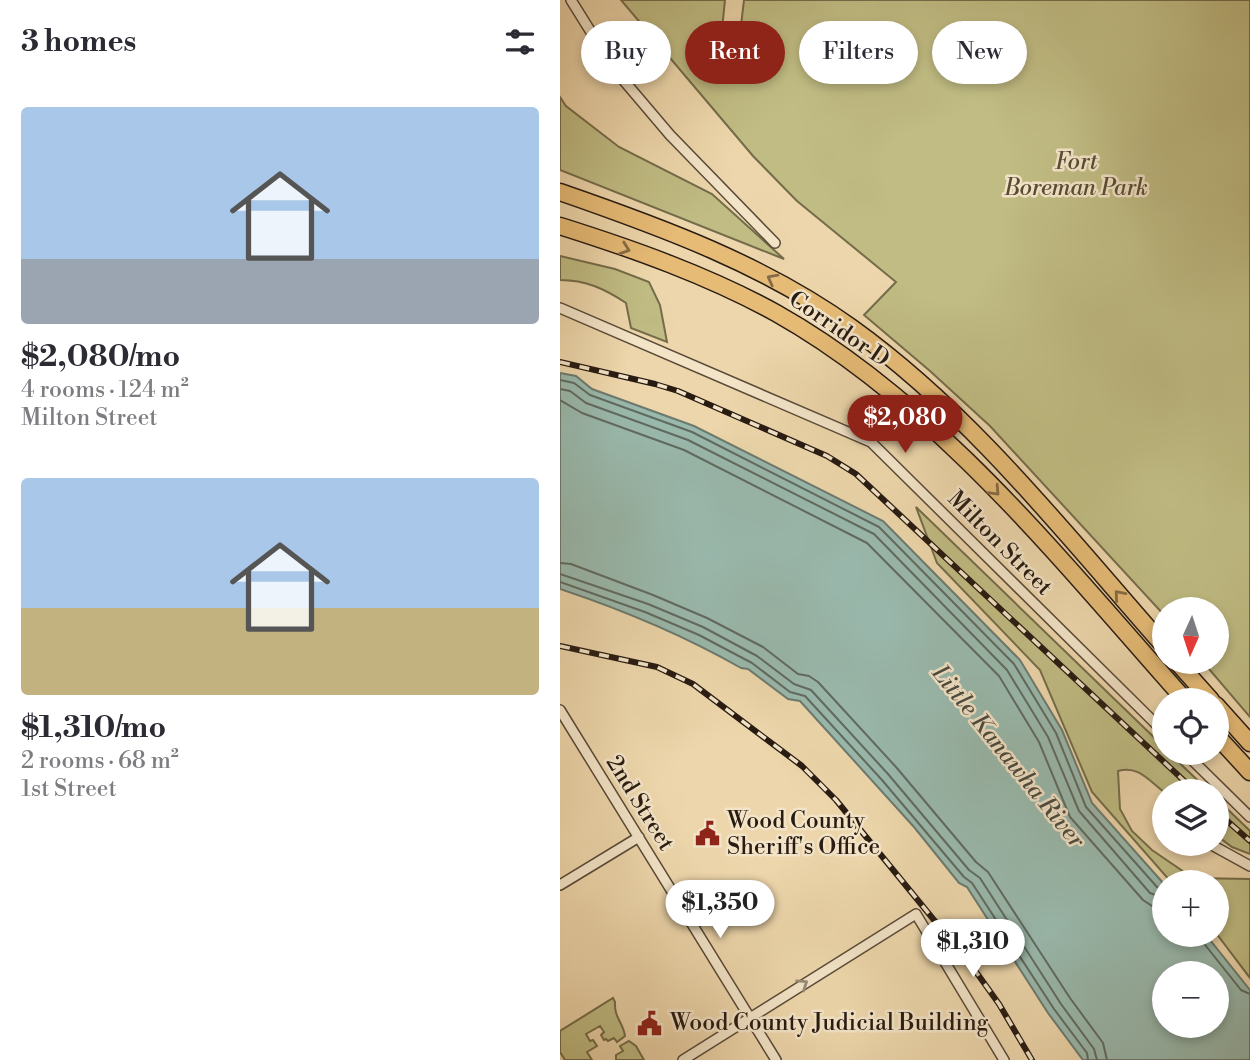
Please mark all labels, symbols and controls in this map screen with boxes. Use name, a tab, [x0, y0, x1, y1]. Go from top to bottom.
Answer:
chip: Buy	[581, 21, 671, 84]
chip: Rent	[685, 21, 785, 84]
chip: Filters	[799, 21, 918, 84]
chip: New	[932, 21, 1027, 84]
text: 3 homes	[21, 23, 136, 61]
icon: filters	[501, 23, 539, 61]
park label: Fort Boreman Park	[1003, 148, 1148, 202]
icon: home	[217, 153, 343, 279]
one-way arrow	[618, 241, 630, 255]
one-way arrow	[766, 274, 779, 287]
street label: Corridor D	[783, 285, 895, 373]
text: $2,080/mo	[21, 338, 180, 376]
text: 4 rooms · 124 m²	[21, 376, 189, 404]
pin: $2,080	[848, 396, 962, 455]
text: Milton Street	[21, 404, 157, 432]
text: $2,080	[863, 404, 947, 432]
one-way arrow	[987, 483, 1000, 496]
street label: Milton Street	[942, 485, 1058, 601]
icon: home	[217, 524, 343, 650]
one-way arrow	[1114, 590, 1127, 603]
north arrow	[1152, 597, 1228, 674]
map controls	[1152, 597, 1229, 1038]
water label: Little Kanawha River	[924, 659, 1091, 855]
button: locate	[1152, 688, 1229, 765]
text: $1,310/mo	[21, 709, 166, 747]
text: 2 rooms · 68 m²	[21, 747, 179, 775]
street label: 2nd Street	[600, 750, 680, 856]
text: 1st Street	[21, 775, 117, 803]
button: layers	[1152, 779, 1229, 856]
place label: Wood County Sheriff's Office	[726, 807, 880, 861]
public building icon: Wood County Sheriff's Office	[693, 820, 721, 848]
button: +	[1152, 870, 1229, 947]
pin: $1,350	[663, 880, 777, 940]
text: $1,350	[682, 889, 758, 917]
pin: $1,310	[916, 920, 1030, 979]
text: $1,310	[937, 928, 1009, 956]
button: −	[1152, 961, 1229, 1038]
one-way arrow	[795, 979, 808, 992]
public building icon: Wood County Judicial Building	[636, 1009, 664, 1037]
place label: Wood County Judicial Building	[669, 1009, 989, 1037]

